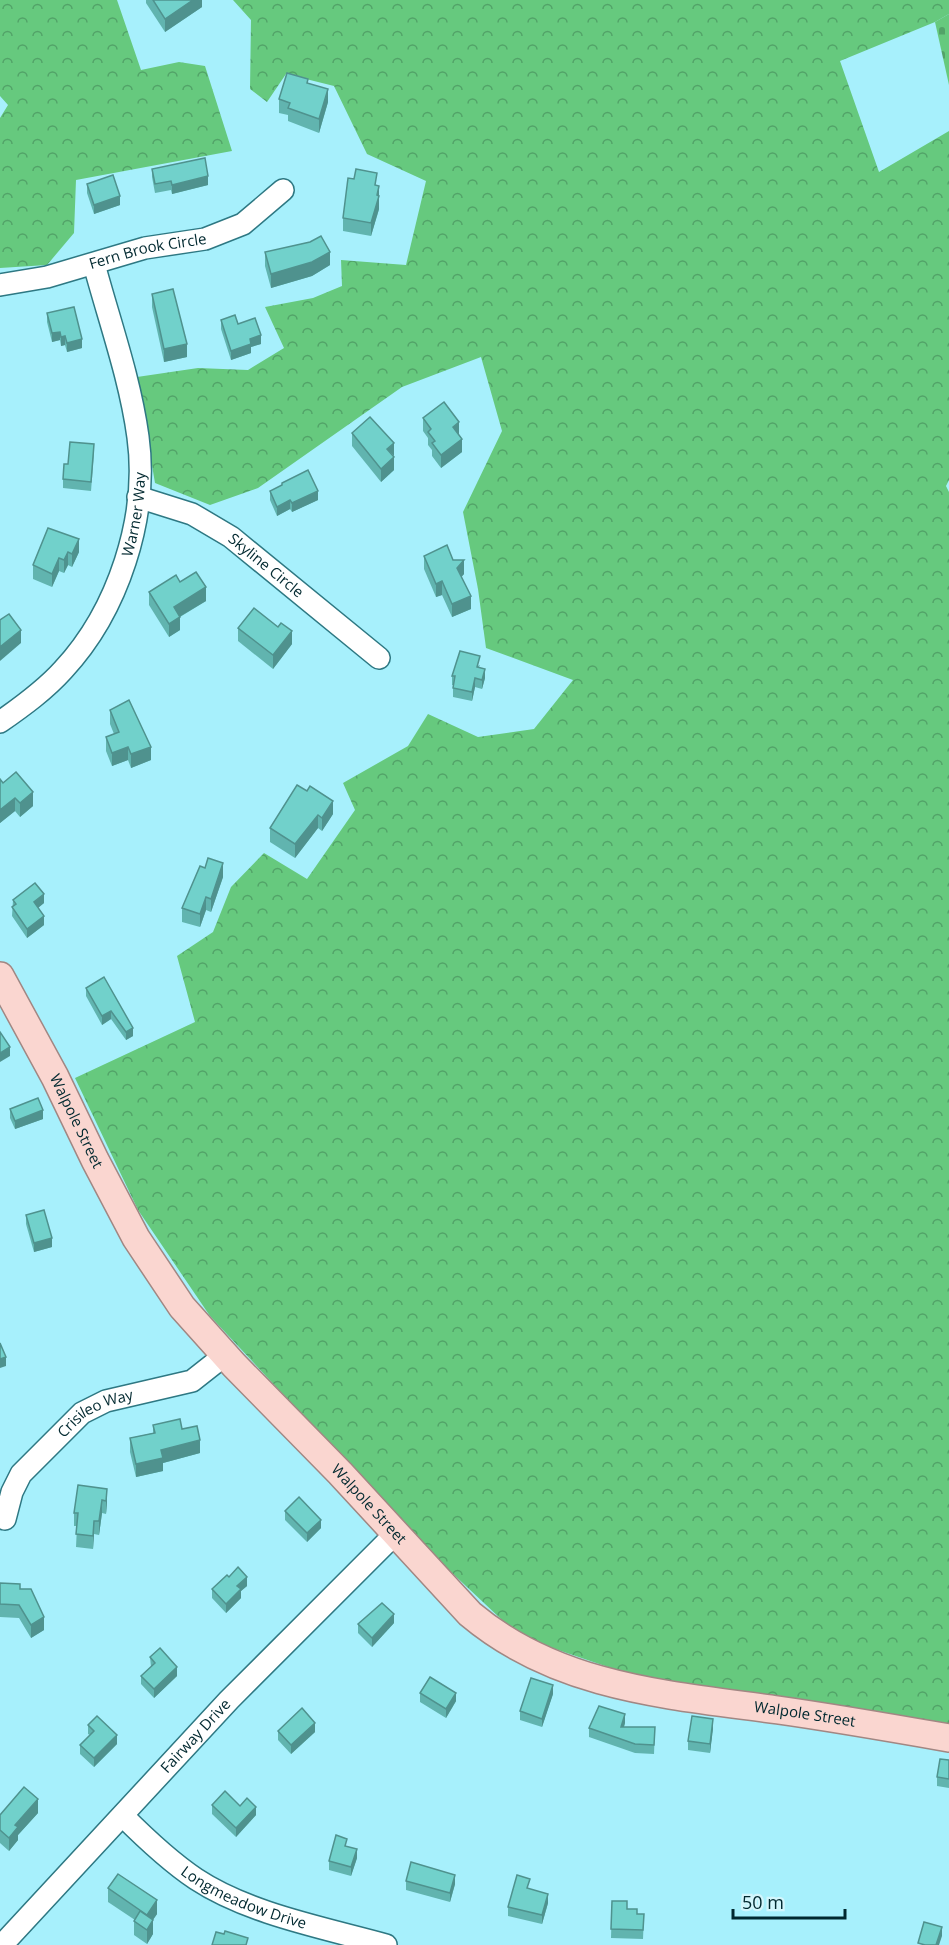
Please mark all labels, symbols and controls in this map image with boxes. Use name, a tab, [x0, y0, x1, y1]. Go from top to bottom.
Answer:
street label: Fern Brook Circle	[86, 228, 208, 273]
street label: Warner Way	[116, 471, 149, 559]
street label: Skyline Circle	[225, 528, 308, 602]
street label: Walpole Street	[46, 1070, 108, 1171]
street label: Crisileo Way	[52, 1384, 135, 1441]
street label: Walpole Street	[328, 1459, 412, 1548]
street label: Fairway Drive	[156, 1694, 234, 1777]
street label: Walpole Street	[753, 1696, 857, 1731]
street label: Longmeadow Drive	[177, 1861, 309, 1933]
scale bar	[733, 1882, 846, 1920]
text: 50 m	[742, 1890, 784, 1914]

